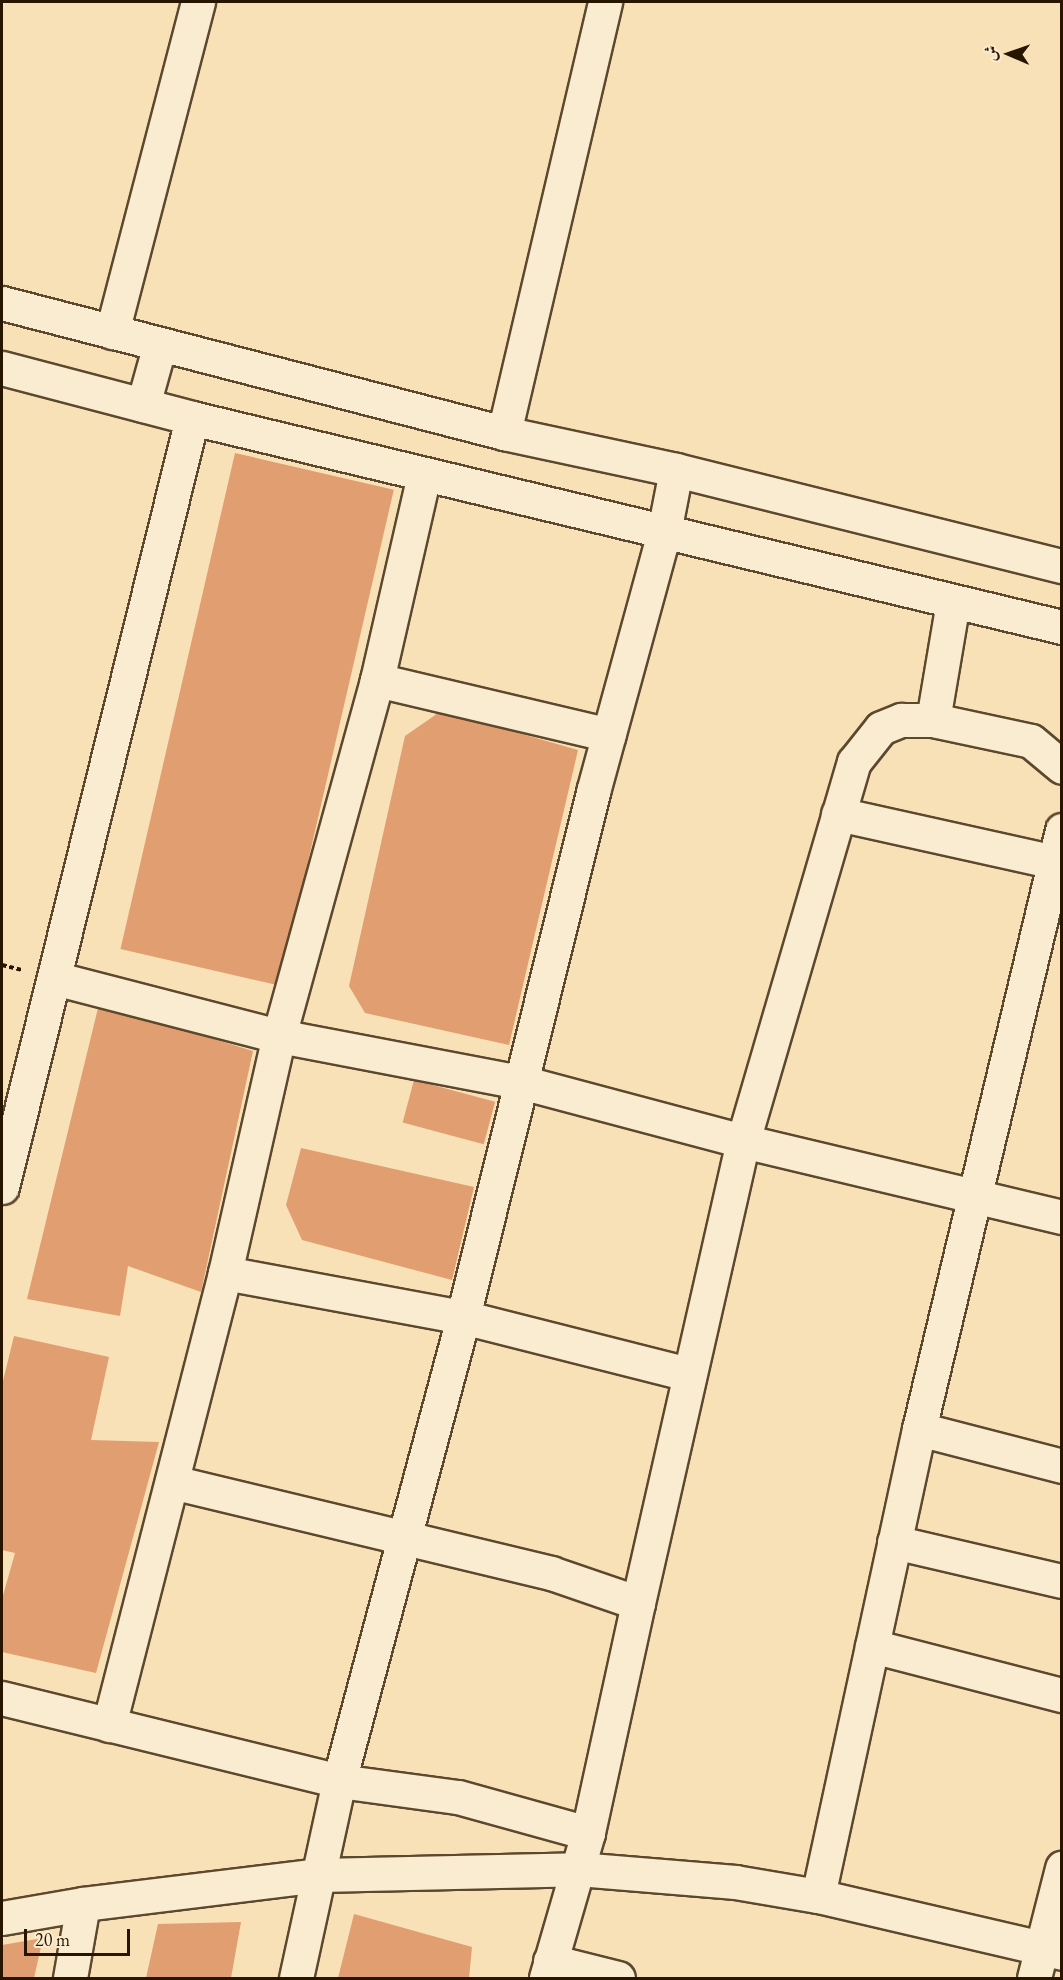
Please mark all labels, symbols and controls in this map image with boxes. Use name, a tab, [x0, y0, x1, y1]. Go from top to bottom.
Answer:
north arrow	[979, 24, 1039, 84]
text: ش	[980, 45, 1001, 62]
scale bar	[27, 1917, 134, 1955]
text: 20 m	[35, 1928, 70, 1951]

